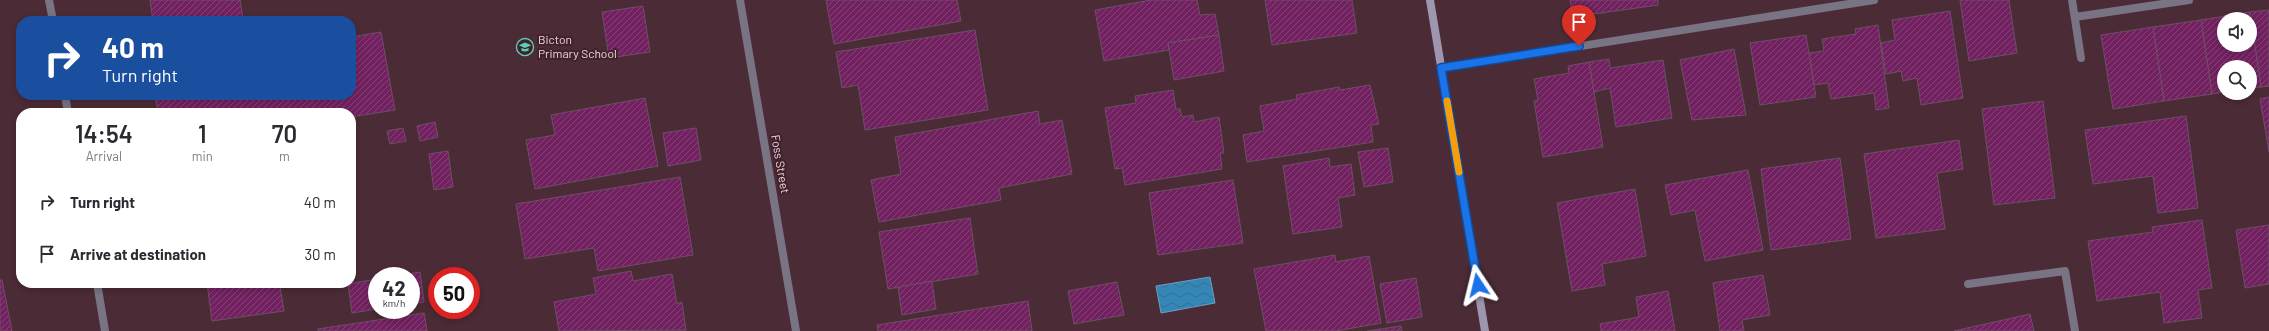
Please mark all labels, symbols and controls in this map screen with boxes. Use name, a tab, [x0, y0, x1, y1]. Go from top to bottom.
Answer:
pin	[1562, 5, 1596, 46]
icon: arrive	[1568, 11, 1590, 33]
map controls	[2217, 12, 2257, 100]
button: sound	[2217, 12, 2257, 52]
text: 40 m	[102, 30, 164, 64]
icon: right	[36, 32, 88, 84]
place label: Bicton Primary School	[538, 32, 617, 60]
school or university icon: Bicton Primary School	[515, 37, 535, 57]
button: search	[2217, 60, 2257, 100]
text: Turn right	[102, 64, 178, 86]
text: 14:54	[75, 119, 133, 148]
text: 1	[198, 119, 206, 148]
text: 70	[272, 119, 297, 148]
street label: Foss Street	[769, 133, 793, 194]
text: Arrival	[86, 148, 122, 164]
text: min	[192, 148, 213, 164]
text: m	[279, 148, 290, 164]
icon: right	[36, 191, 58, 213]
text: Turn right	[70, 193, 135, 211]
text: 40 m	[304, 193, 336, 211]
icon: arrive	[36, 243, 58, 265]
text: Arrive at destination	[70, 245, 206, 263]
text: 30 m	[304, 245, 336, 263]
position arrow	[1457, 264, 1499, 306]
speed limit sign: 50	[428, 267, 480, 319]
text: 42	[382, 276, 406, 300]
text: km/h	[383, 297, 405, 309]

